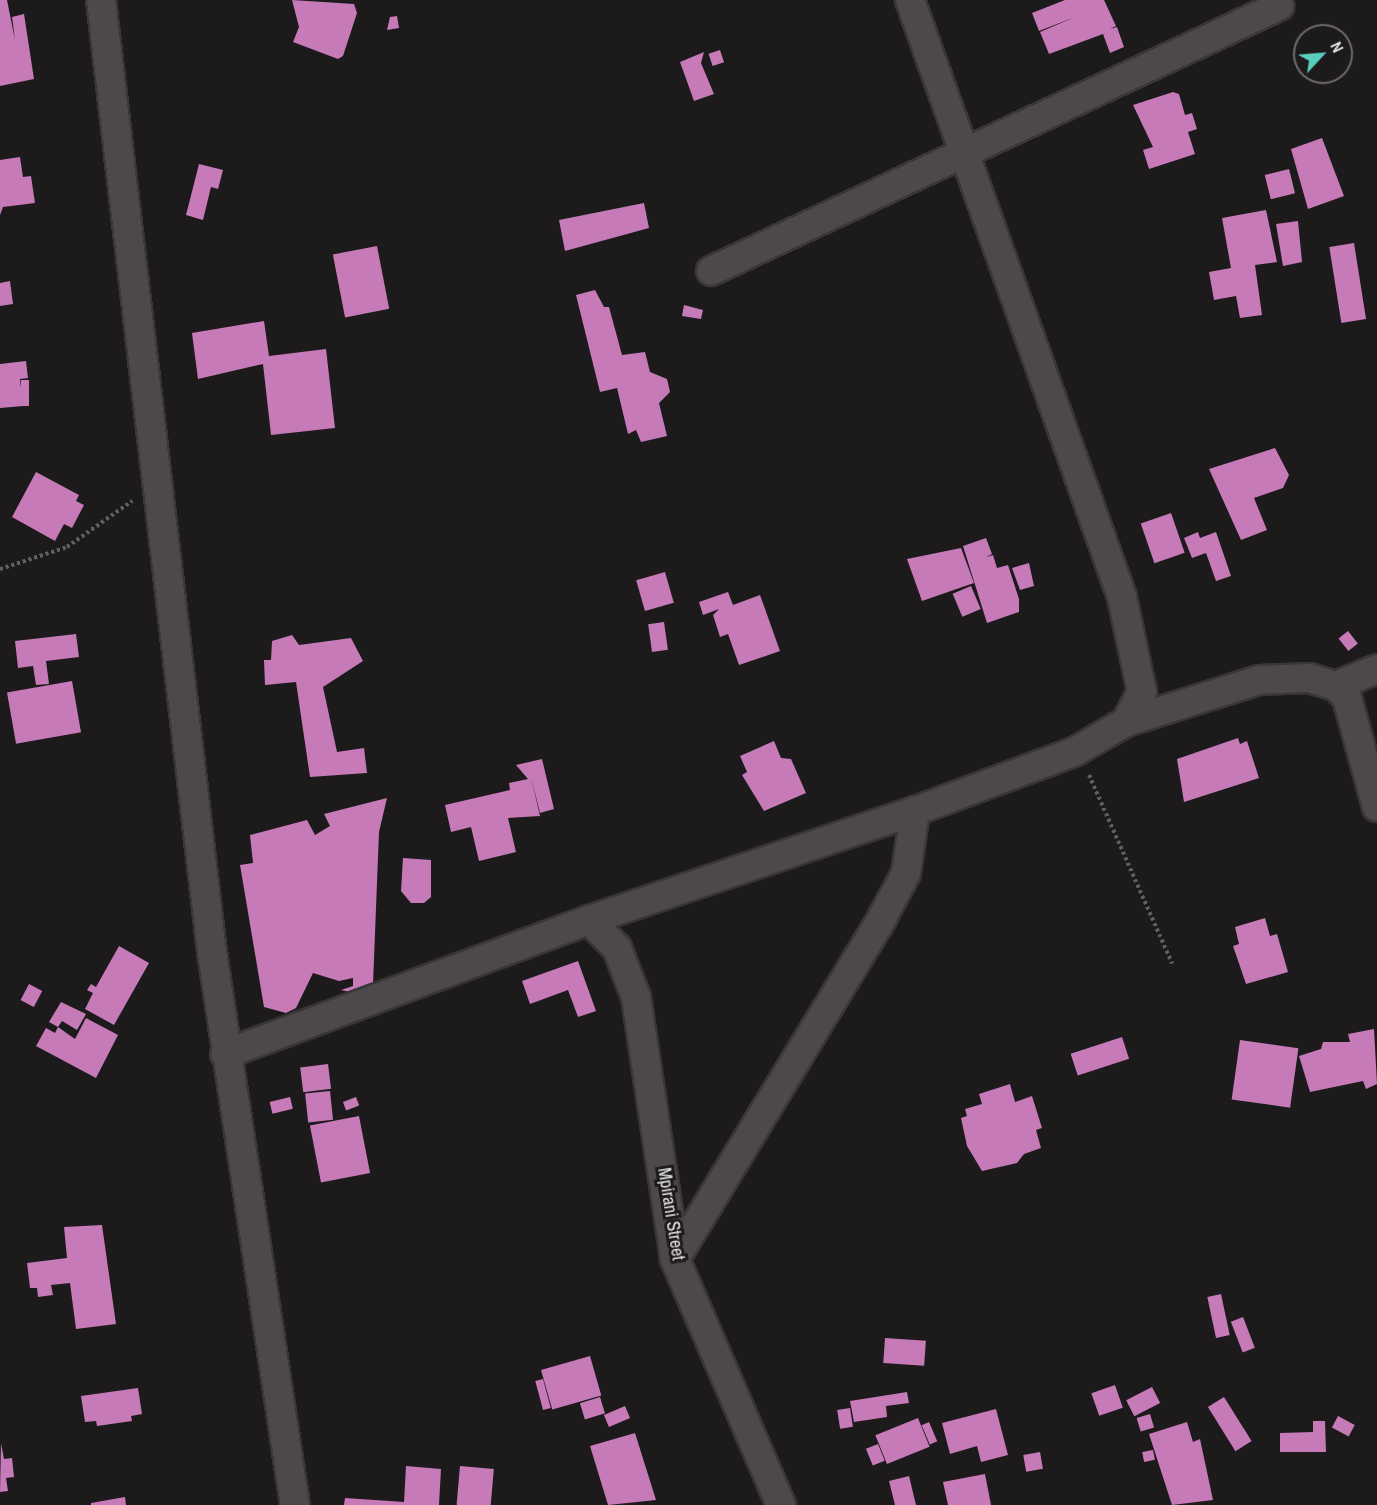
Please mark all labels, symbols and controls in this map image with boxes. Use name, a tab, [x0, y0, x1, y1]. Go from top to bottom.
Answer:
north arrow	[1293, 24, 1353, 84]
text: N	[1325, 38, 1349, 56]
street label: Mpirani Street	[653, 1166, 689, 1262]

